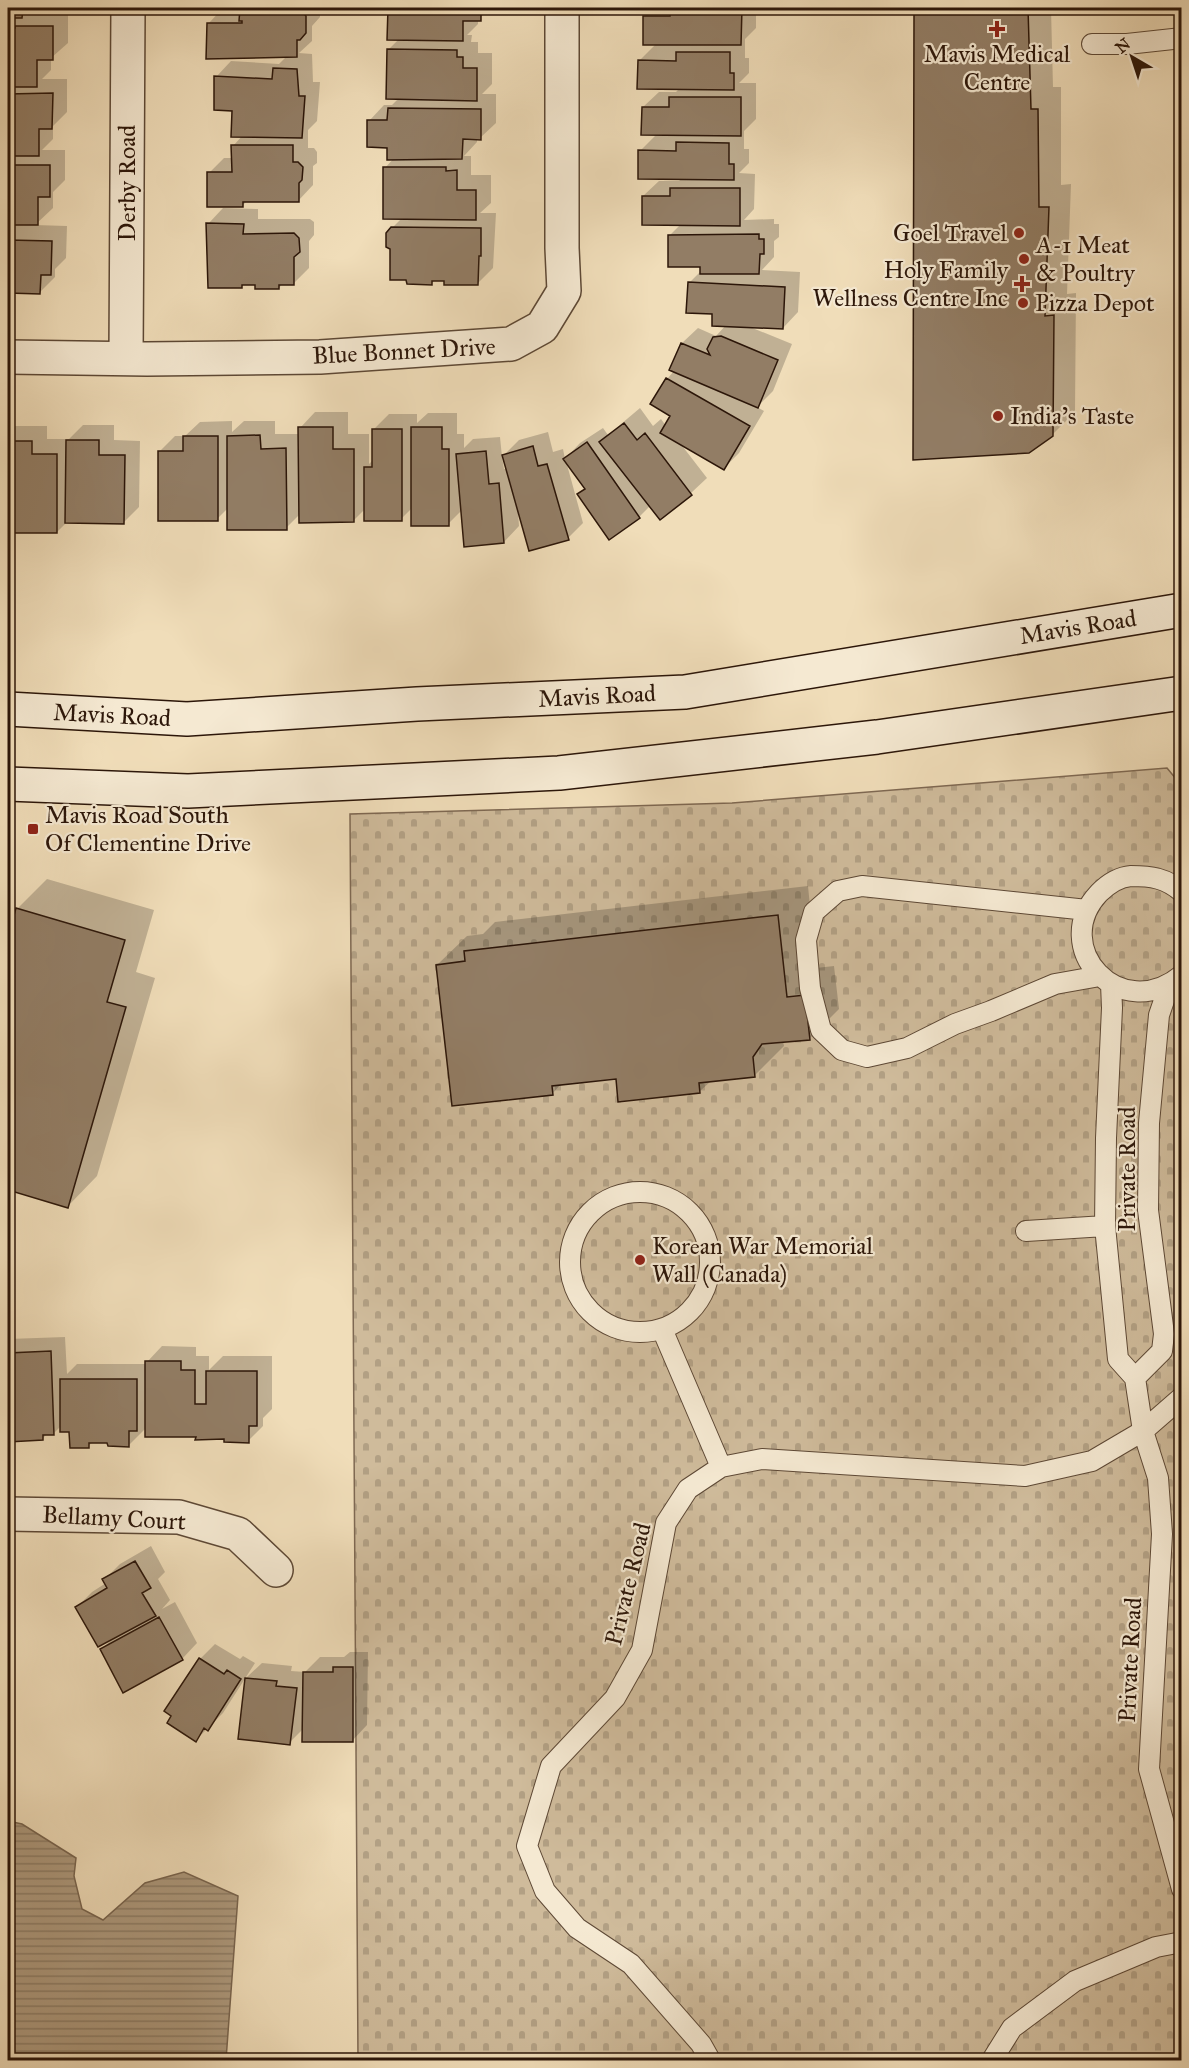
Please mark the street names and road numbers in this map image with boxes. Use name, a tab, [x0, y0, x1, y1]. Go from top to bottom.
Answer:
street label: Derby Road	[112, 125, 142, 241]
street label: Blue Bonnet Drive	[312, 331, 496, 371]
street label: Mavis Road	[1017, 603, 1139, 651]
street label: Mavis Road	[537, 678, 657, 714]
street label: Mavis Road	[52, 697, 172, 733]
street label: Private Road	[1112, 1106, 1142, 1232]
street label: Bellamy Court	[41, 1499, 187, 1537]
street label: Private Road	[598, 1520, 658, 1648]
street label: Private Road	[1112, 1597, 1148, 1723]

